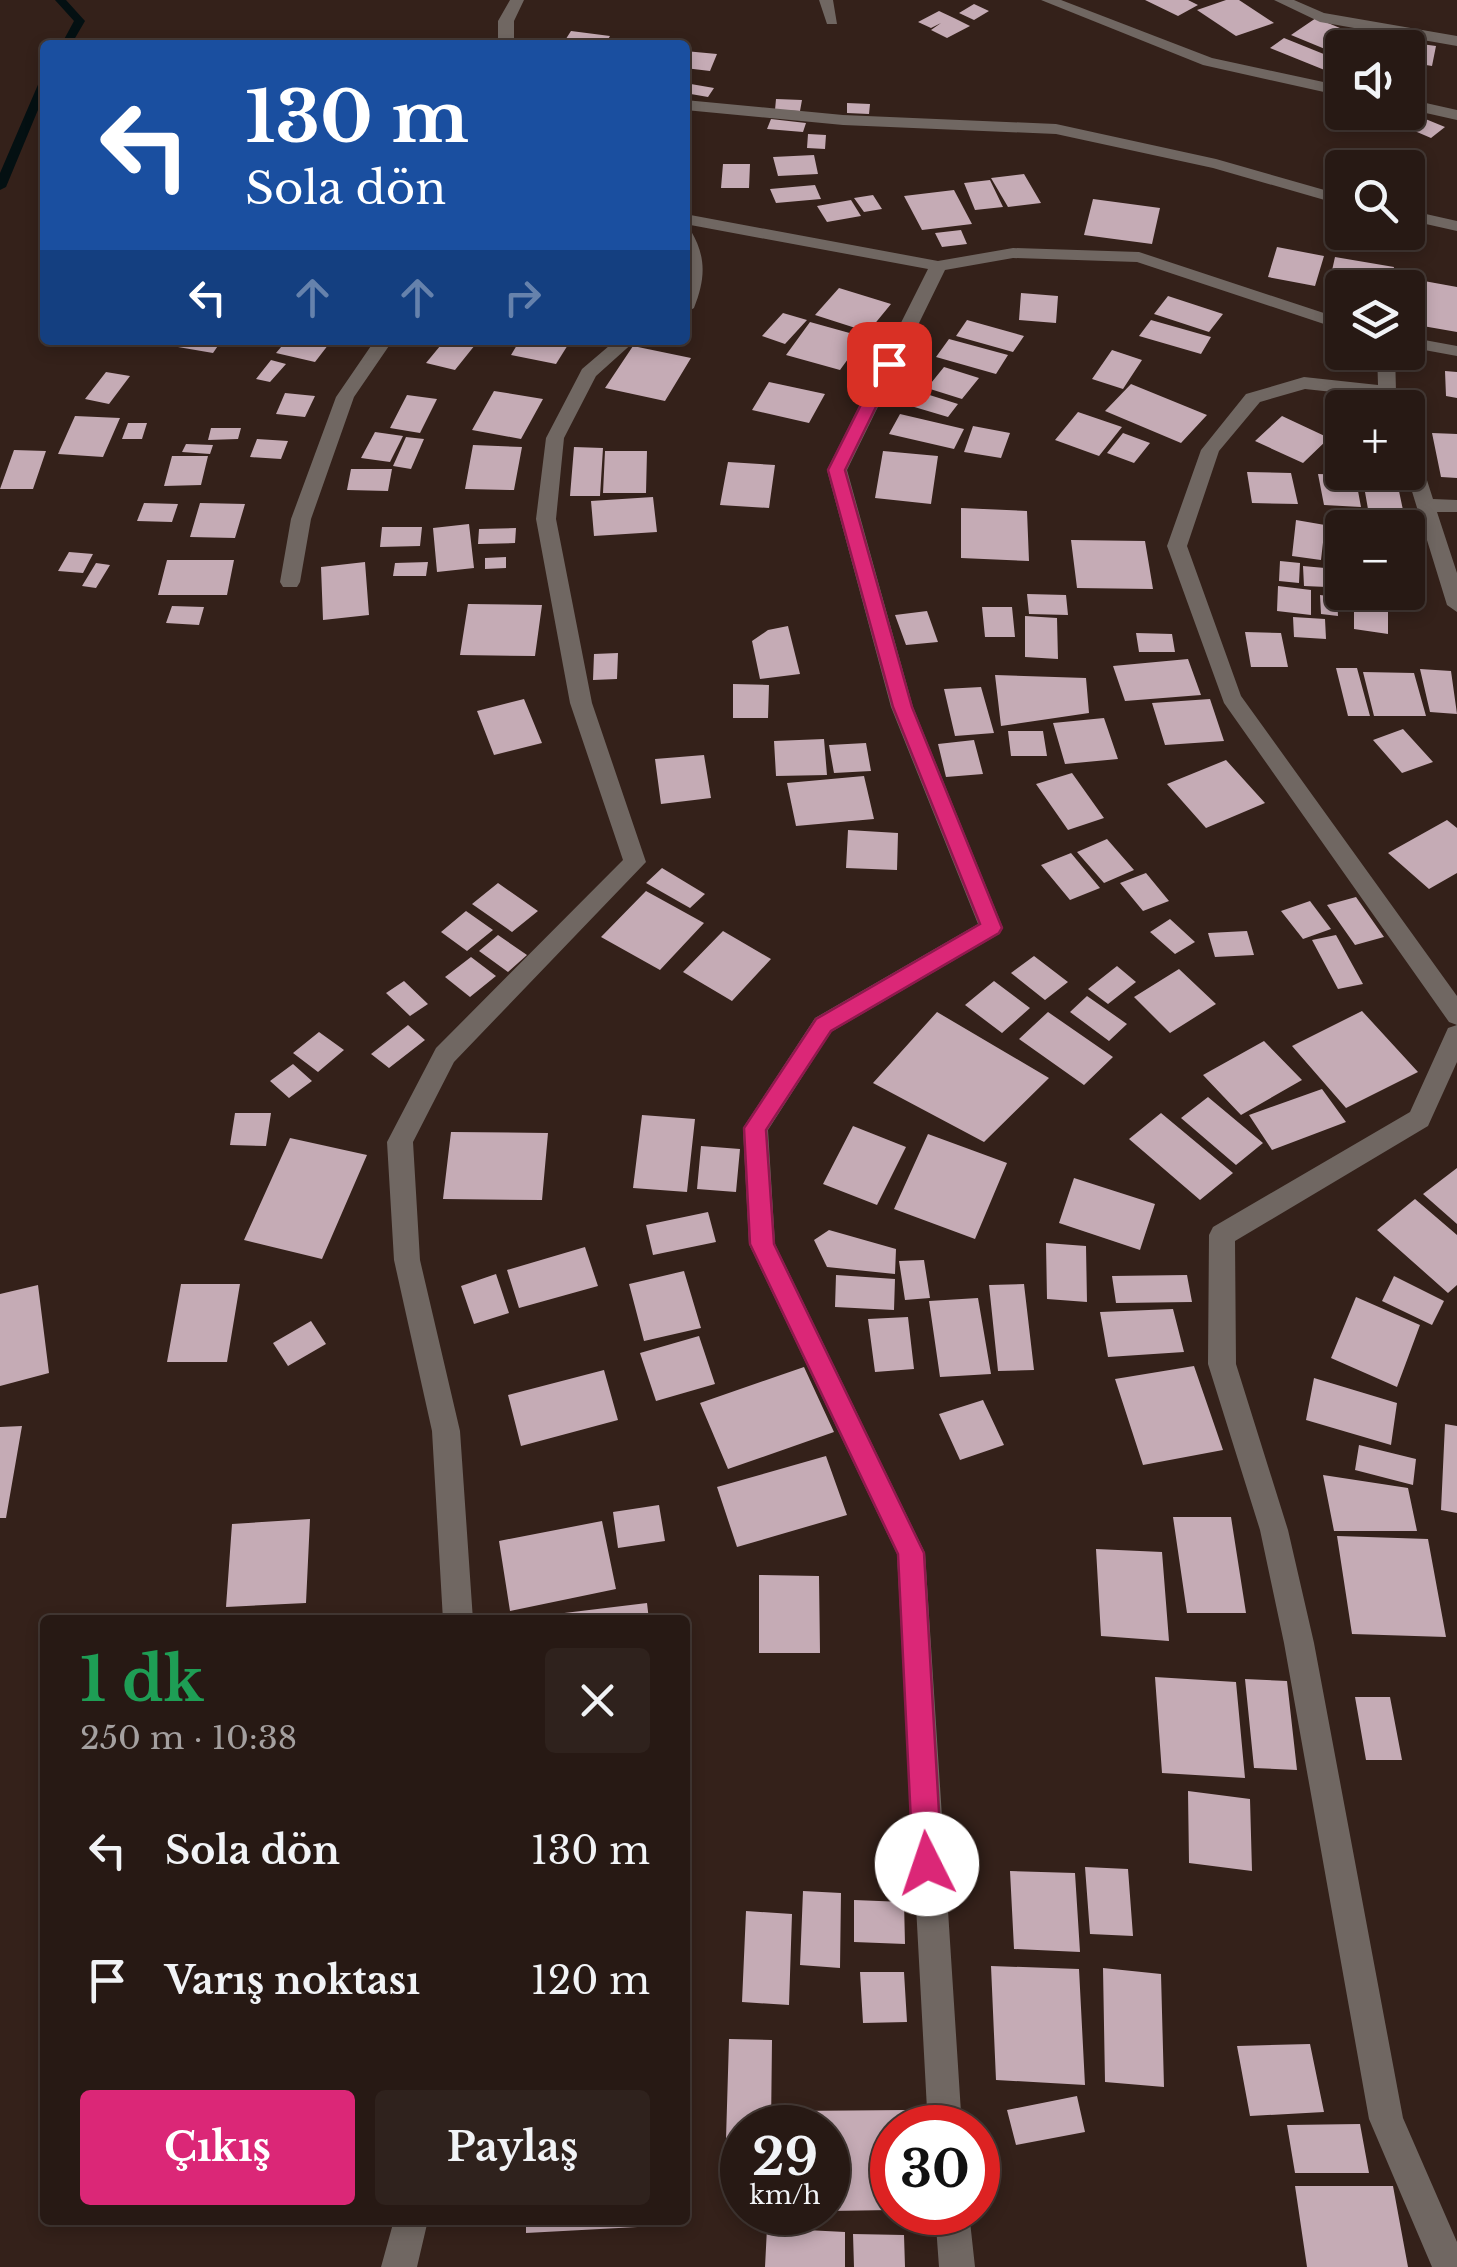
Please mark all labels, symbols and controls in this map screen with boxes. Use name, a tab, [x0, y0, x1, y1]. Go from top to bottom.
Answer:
map controls	[1325, 30, 1425, 610]
button: sound	[1325, 30, 1425, 130]
text: 130 m	[245, 74, 469, 161]
icon: left	[80, 80, 210, 210]
button: search	[1325, 150, 1425, 250]
text: Sola dön	[245, 160, 446, 216]
icon: left	[180, 270, 235, 325]
icon: ahead	[285, 270, 340, 325]
icon: ahead	[390, 270, 445, 325]
icon: right	[495, 270, 550, 325]
button: layers	[1325, 270, 1425, 370]
pin	[847, 322, 932, 407]
icon: arrive	[862, 337, 917, 392]
button: +	[1325, 390, 1425, 490]
button: −	[1325, 510, 1425, 610]
text: 1 dk	[80, 1643, 204, 1717]
button: close	[545, 1648, 650, 1753]
text: 250 m · 10:38	[80, 1718, 297, 1758]
position arrow	[875, 1812, 979, 1916]
icon: left	[80, 1823, 135, 1878]
text: Sola dön	[165, 1827, 340, 1874]
text: 130 m	[531, 1827, 650, 1874]
icon: arrive	[80, 1953, 135, 2008]
text: Varış noktası	[165, 1957, 420, 2004]
text: 120 m	[531, 1957, 650, 2004]
button: Çıkış	[80, 2090, 355, 2205]
button: Paylaş	[375, 2090, 650, 2205]
speed limit sign: 30	[870, 2105, 1000, 2235]
text: 29	[752, 2126, 818, 2189]
text: km/h	[750, 2180, 820, 2211]

